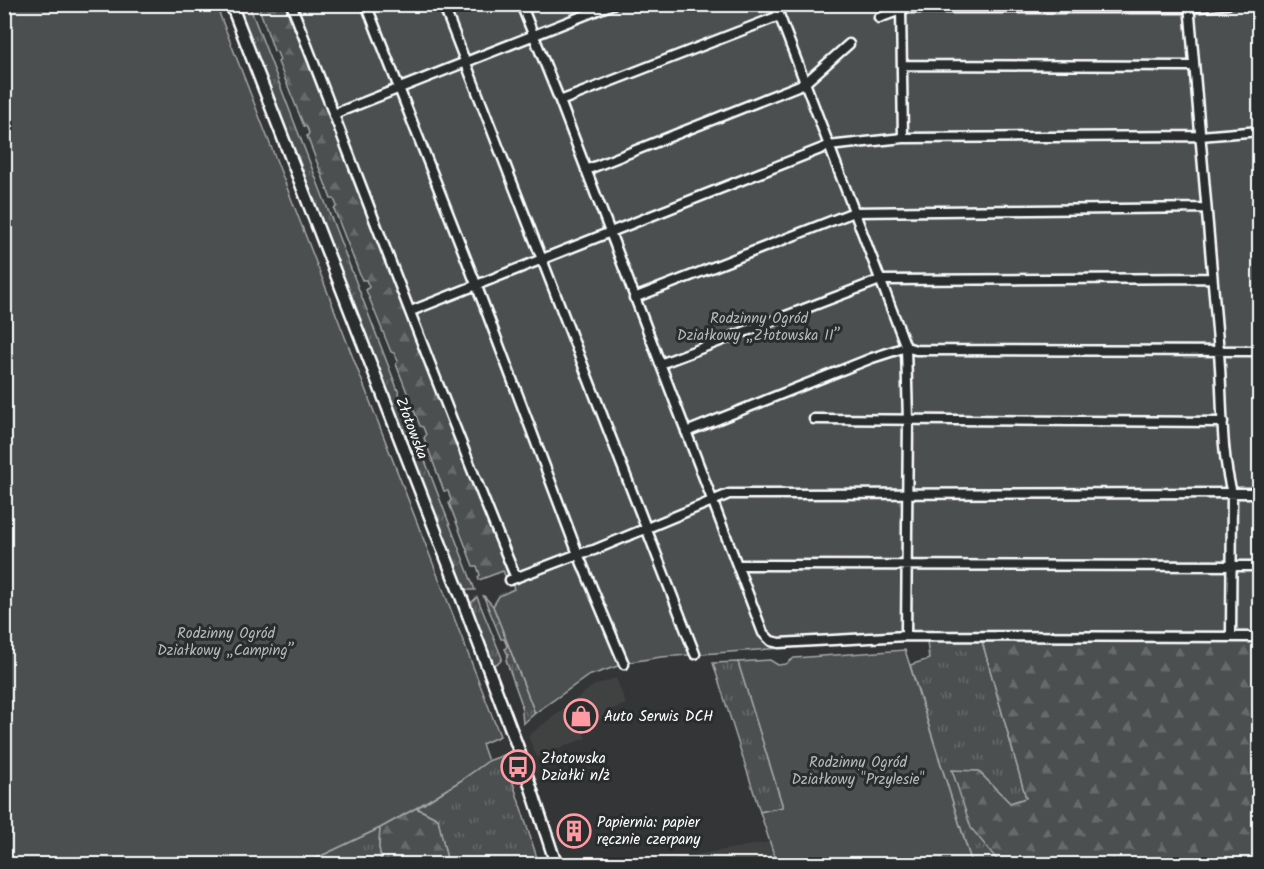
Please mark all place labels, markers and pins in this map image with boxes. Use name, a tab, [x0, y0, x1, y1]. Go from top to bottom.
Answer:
shop icon: Auto Serwis DCH	[563, 698, 599, 734]
place label: Auto Serwis DCH	[604, 705, 713, 729]
place label: Złotowska Działki n/ż	[541, 747, 610, 788]
bus stop icon: Złotowska Działki n/ż	[500, 749, 536, 785]
place label: Papiernia: papier ręcznie czerpany	[597, 811, 701, 852]
building icon: Papiernia: papier ręcznie czerpany	[556, 813, 592, 849]

